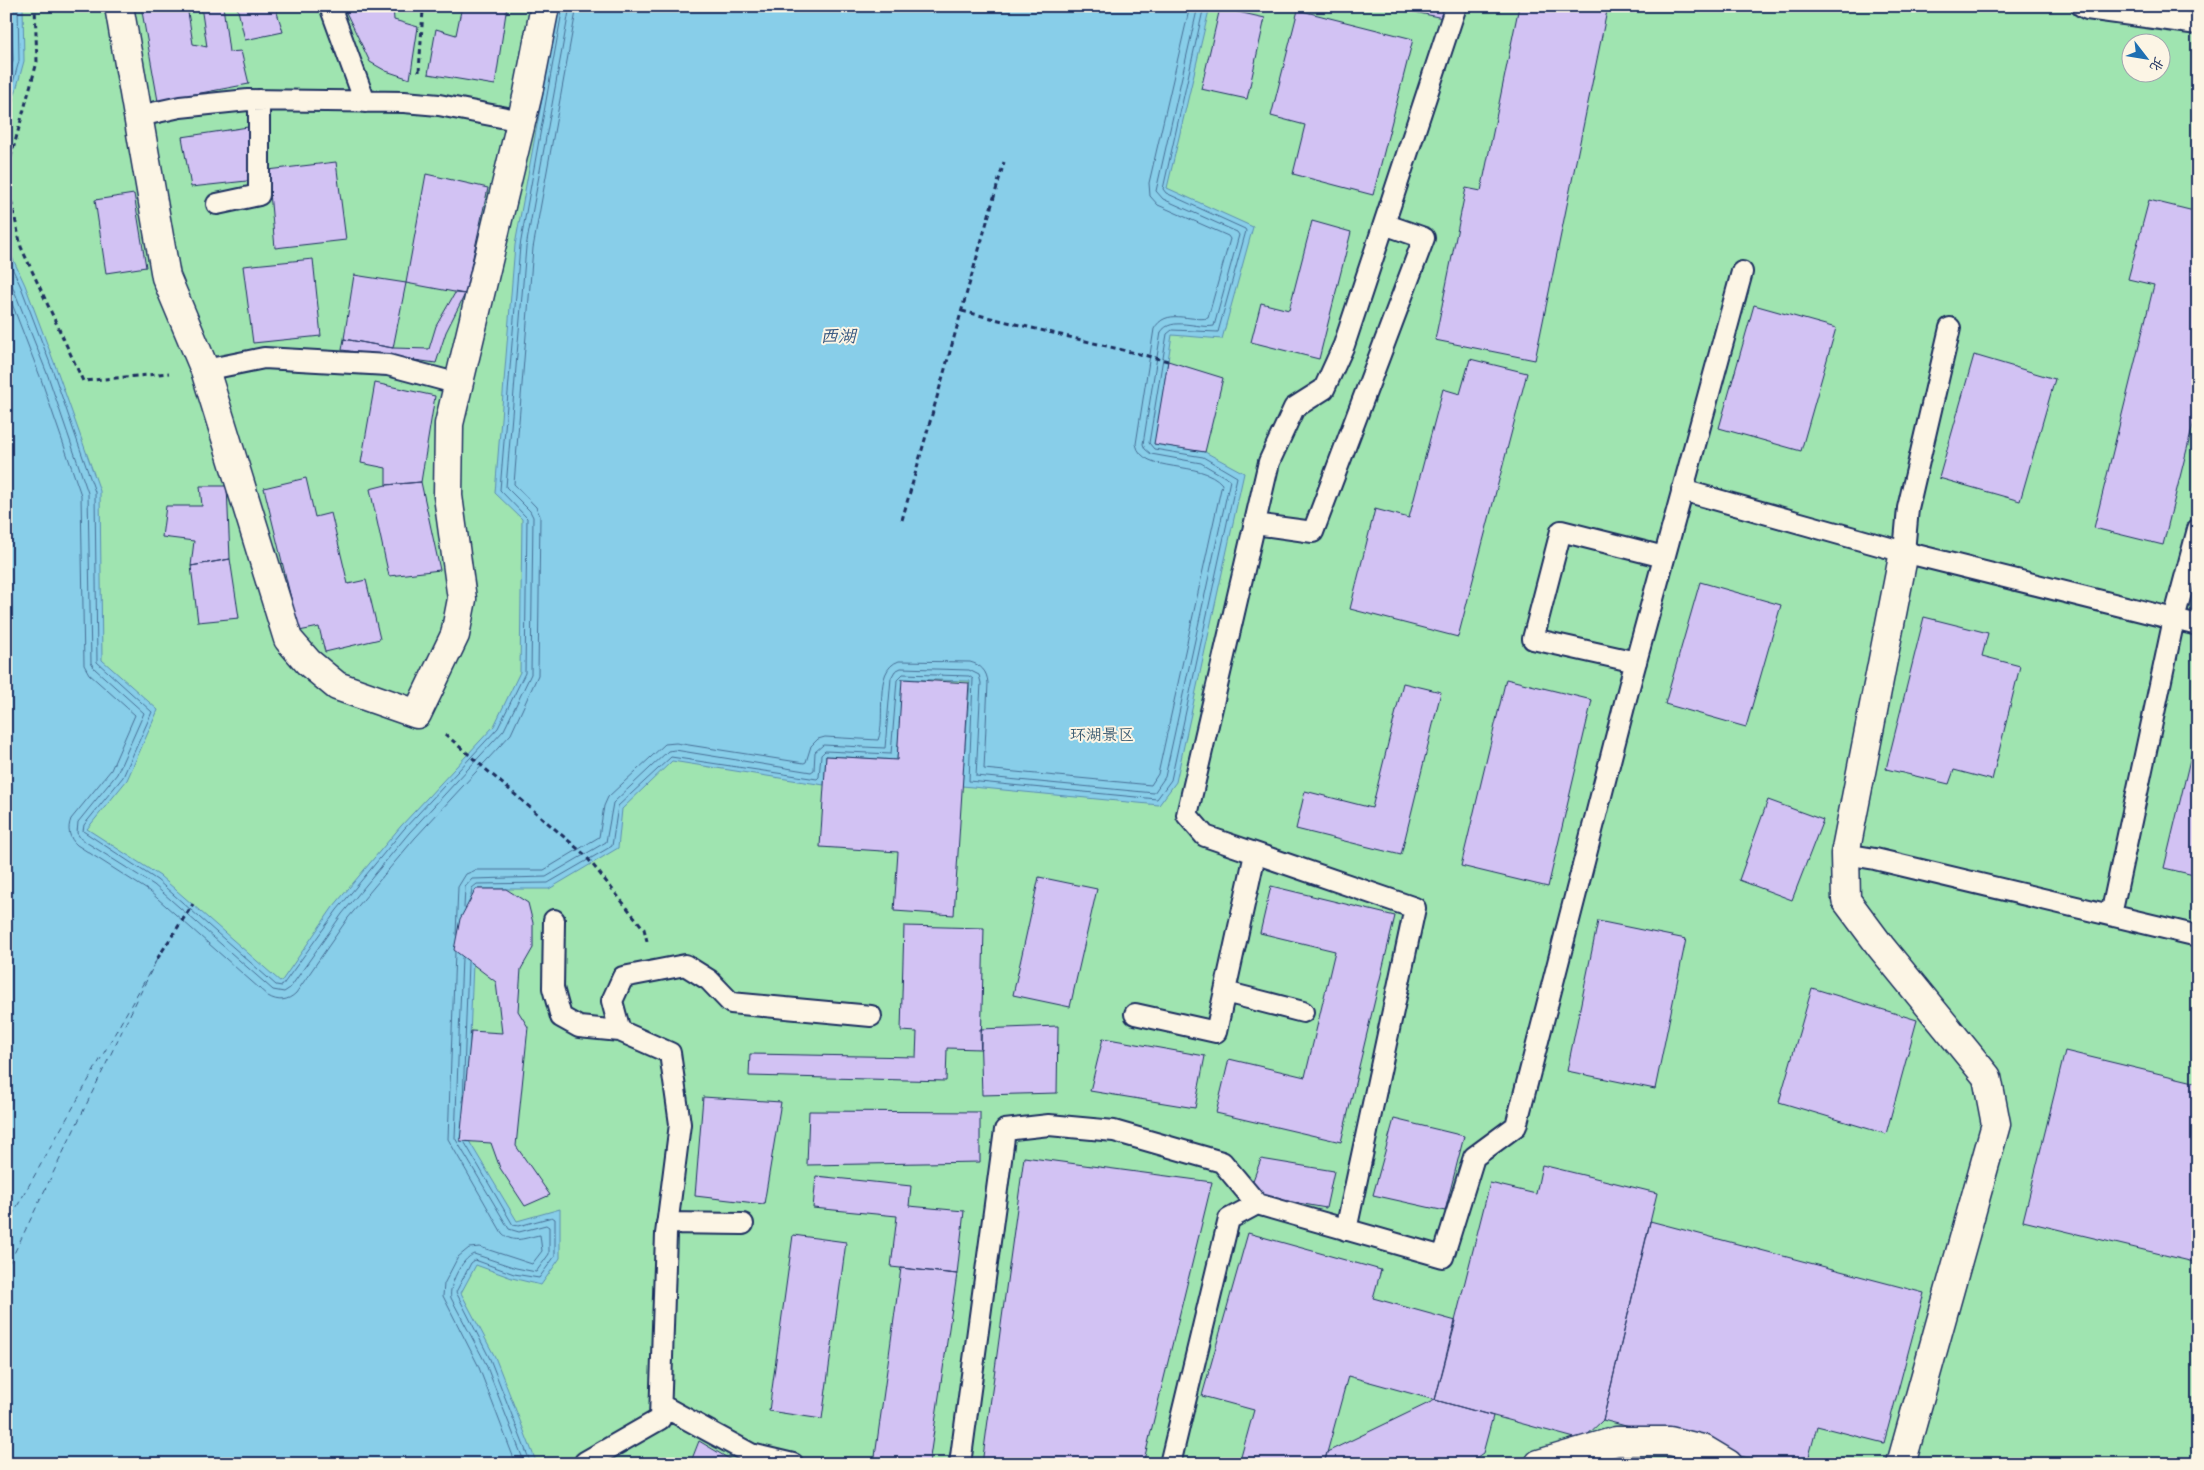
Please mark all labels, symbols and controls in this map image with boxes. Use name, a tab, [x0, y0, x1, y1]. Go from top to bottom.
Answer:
north arrow	[2122, 32, 2172, 82]
text: 北	[2146, 54, 2168, 75]
water label: 西湖	[820, 326, 858, 347]
park label: 环湖景区	[1070, 726, 1134, 745]

